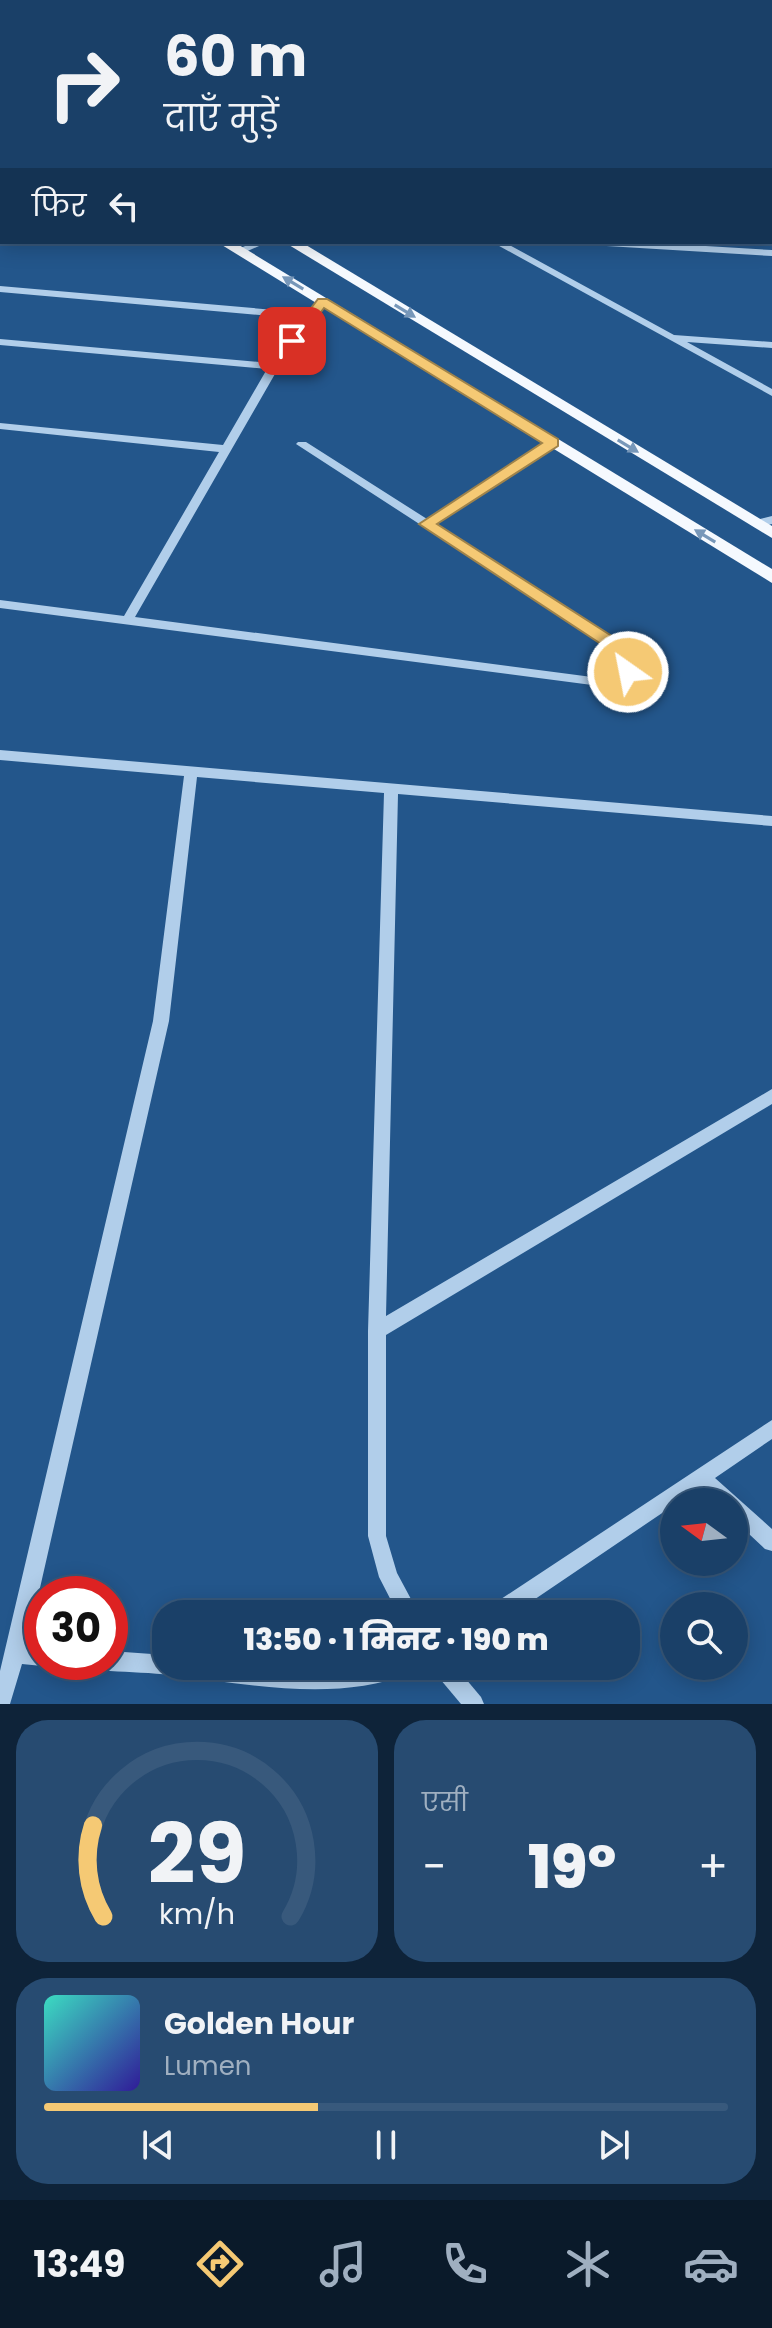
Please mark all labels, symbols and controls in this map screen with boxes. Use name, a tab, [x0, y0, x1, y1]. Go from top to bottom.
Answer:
text: 60 m	[164, 17, 307, 96]
icon: right	[32, 32, 136, 136]
text: दाएँ मुड़ें	[164, 93, 279, 144]
text: फिर	[32, 184, 86, 227]
icon: left	[102, 184, 146, 228]
one-way arrow	[282, 277, 304, 291]
one-way arrow	[394, 304, 416, 318]
pin	[258, 307, 326, 375]
icon: arrive	[270, 319, 314, 363]
one-way arrow	[617, 439, 639, 453]
one-way arrow	[694, 529, 716, 543]
position arrow	[586, 630, 670, 714]
north arrow	[660, 1488, 748, 1576]
map controls	[660, 1488, 748, 1680]
speed limit sign: 30	[24, 1576, 128, 1680]
button: search	[660, 1592, 748, 1680]
text: 13:50 · 1 मिनट · 190 m	[243, 1618, 549, 1661]
text: एसी	[422, 1784, 468, 1820]
text: 29	[148, 1796, 246, 1912]
text: 19°	[528, 1825, 616, 1909]
text: −	[422, 1836, 446, 1897]
text: +	[698, 1836, 728, 1897]
text: km/h	[159, 1894, 235, 1934]
text: Golden Hour	[164, 2002, 354, 2045]
text: Lumen	[164, 2048, 251, 2084]
icon: previous	[136, 2123, 180, 2167]
icon: pause	[364, 2123, 408, 2167]
icon: next	[592, 2123, 636, 2167]
icon: directions	[192, 2236, 248, 2292]
icon: music	[315, 2236, 371, 2292]
icon: phone	[437, 2236, 493, 2292]
icon: climate	[560, 2236, 616, 2292]
icon: car	[683, 2236, 739, 2292]
text: 13:49	[33, 2239, 125, 2290]

